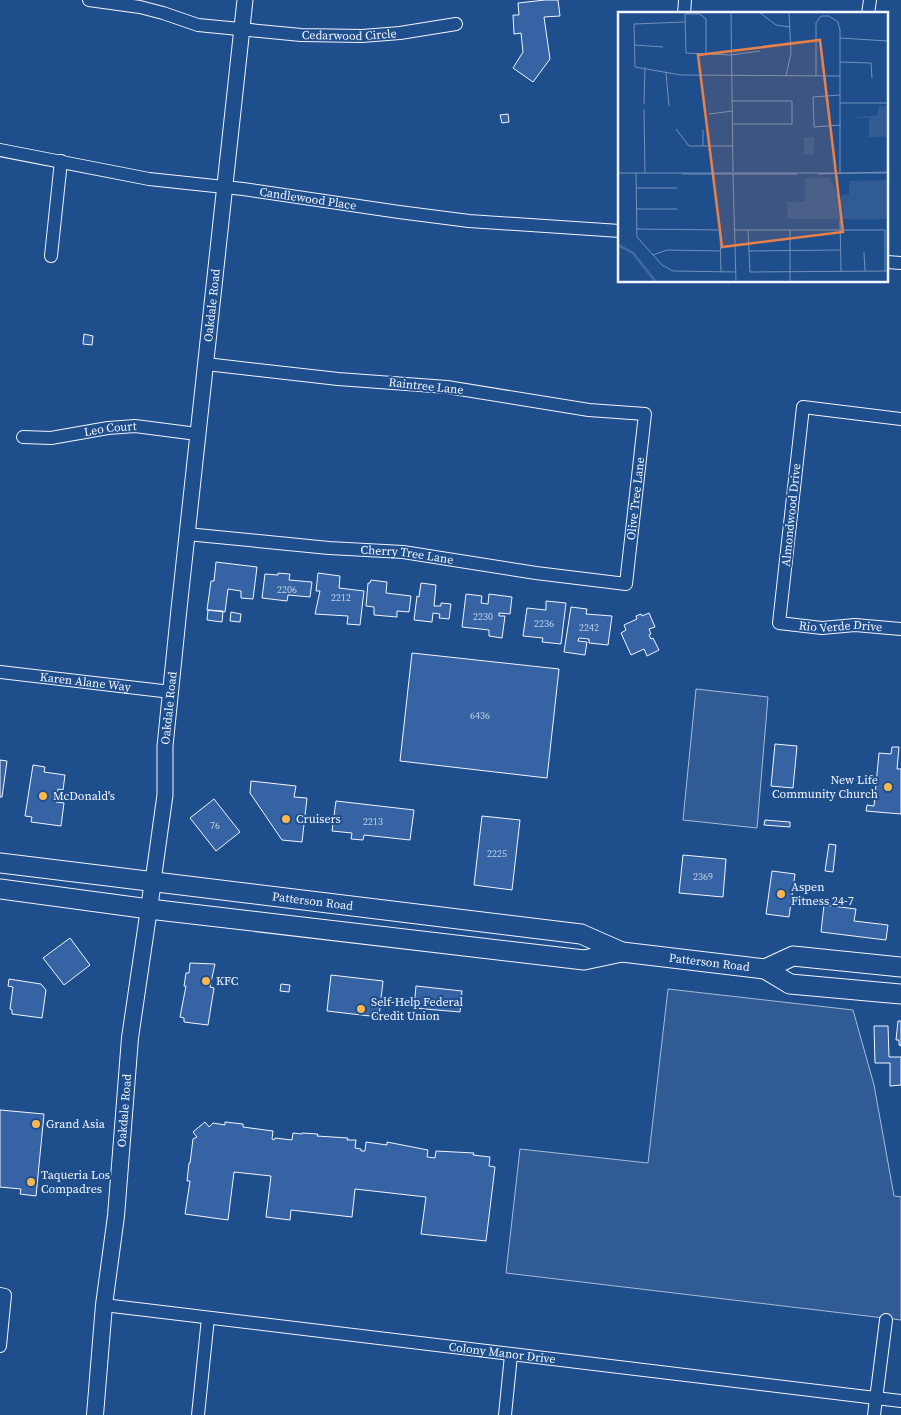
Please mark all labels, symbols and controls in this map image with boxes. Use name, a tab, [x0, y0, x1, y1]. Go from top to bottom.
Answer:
inset map	[618, 12, 888, 282]
street label: Cedarwood Circle	[302, 25, 397, 44]
street label: Candlewood Place	[258, 184, 357, 214]
street label: Oakdale Road	[200, 268, 224, 343]
street label: Raintree Lane	[388, 374, 464, 398]
street label: Leo Court	[83, 418, 137, 440]
street label: Olive Tree Lane	[623, 456, 648, 541]
street label: Almondwood Drive	[778, 463, 804, 567]
street label: Cherry Tree Lane	[360, 542, 455, 568]
house number: 2206	[277, 583, 297, 596]
house number: 2212	[331, 591, 351, 604]
house number: 2230	[473, 610, 493, 623]
house number: 2236	[534, 617, 554, 630]
street label: Rio Verde Drive	[798, 617, 883, 636]
house number: 2242	[579, 621, 599, 634]
street label: Karen Alane Way	[39, 669, 133, 695]
street label: Oakdale Road	[157, 671, 181, 745]
house number: 6436	[470, 709, 490, 722]
place label: New Life Community Church	[772, 772, 878, 802]
marker: New Life Community Church	[882, 781, 894, 793]
place label: McDonald's	[53, 788, 115, 804]
marker: McDonald's	[37, 790, 49, 802]
place label: Cruisers	[296, 811, 341, 827]
marker: Cruisers	[280, 813, 292, 825]
house number: 2213	[363, 815, 383, 828]
house number: 76	[210, 819, 220, 832]
house number: 2225	[487, 847, 507, 860]
house number: 2369	[693, 870, 713, 883]
place label: Aspen Fitness 24-7	[791, 879, 854, 909]
street label: Patterson Road	[271, 888, 354, 914]
marker: Aspen Fitness 24-7	[775, 888, 787, 900]
street label: Patterson Road	[668, 950, 751, 975]
place label: KFC	[216, 973, 239, 989]
marker: KFC	[200, 975, 212, 987]
place label: Self-Help Federal Credit Union	[371, 994, 464, 1024]
marker: Self-Help Federal Credit Union	[355, 1003, 367, 1015]
street label: Oakdale Road	[113, 1073, 135, 1148]
place label: Grand Asia	[46, 1116, 106, 1132]
marker: Grand Asia	[30, 1118, 42, 1130]
place label: Taqueria Los Compadres	[41, 1167, 110, 1197]
marker: Taqueria Los Compadres	[25, 1176, 37, 1188]
street label: Colony Manor Drive	[448, 1339, 556, 1367]

